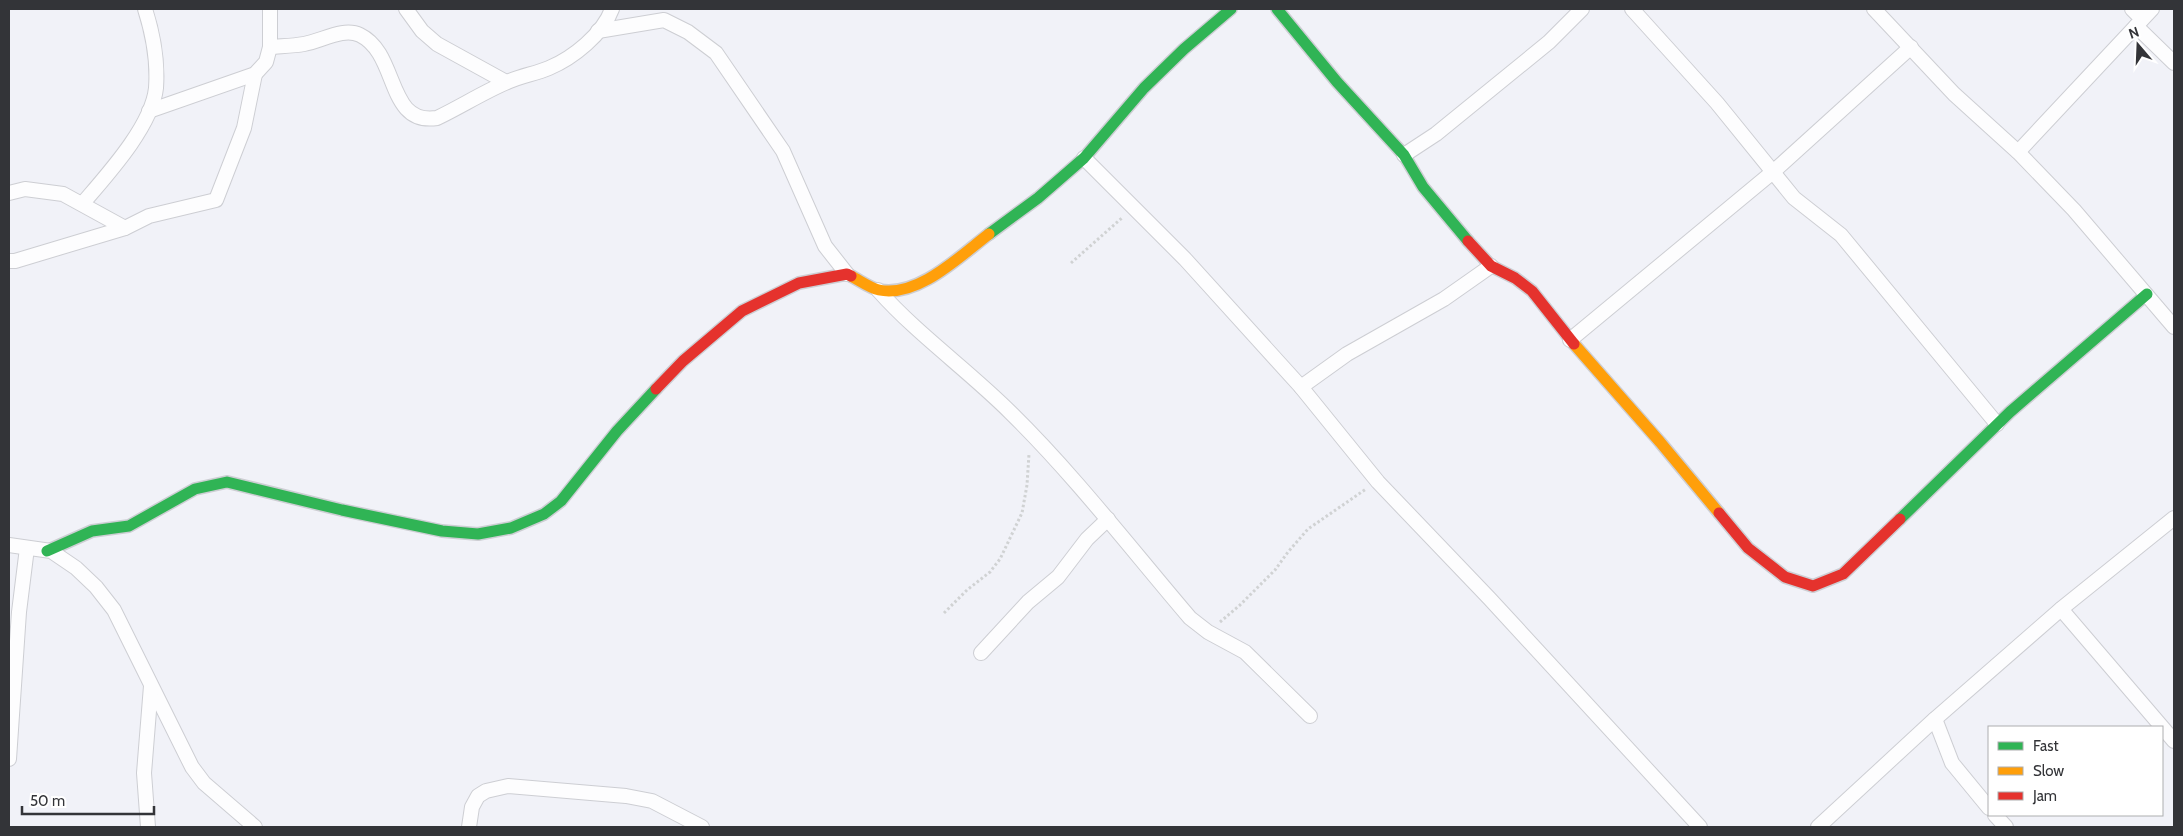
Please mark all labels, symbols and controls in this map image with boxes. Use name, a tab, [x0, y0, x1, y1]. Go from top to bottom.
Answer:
north arrow	[2113, 20, 2163, 70]
text: N	[2126, 23, 2141, 43]
legend	[1988, 726, 2163, 816]
text: Fast	[2033, 737, 2058, 755]
text: Slow	[2033, 762, 2064, 780]
scale bar	[22, 784, 155, 816]
text: Jam	[2032, 787, 2057, 805]
text: 50 m	[30, 792, 65, 810]

